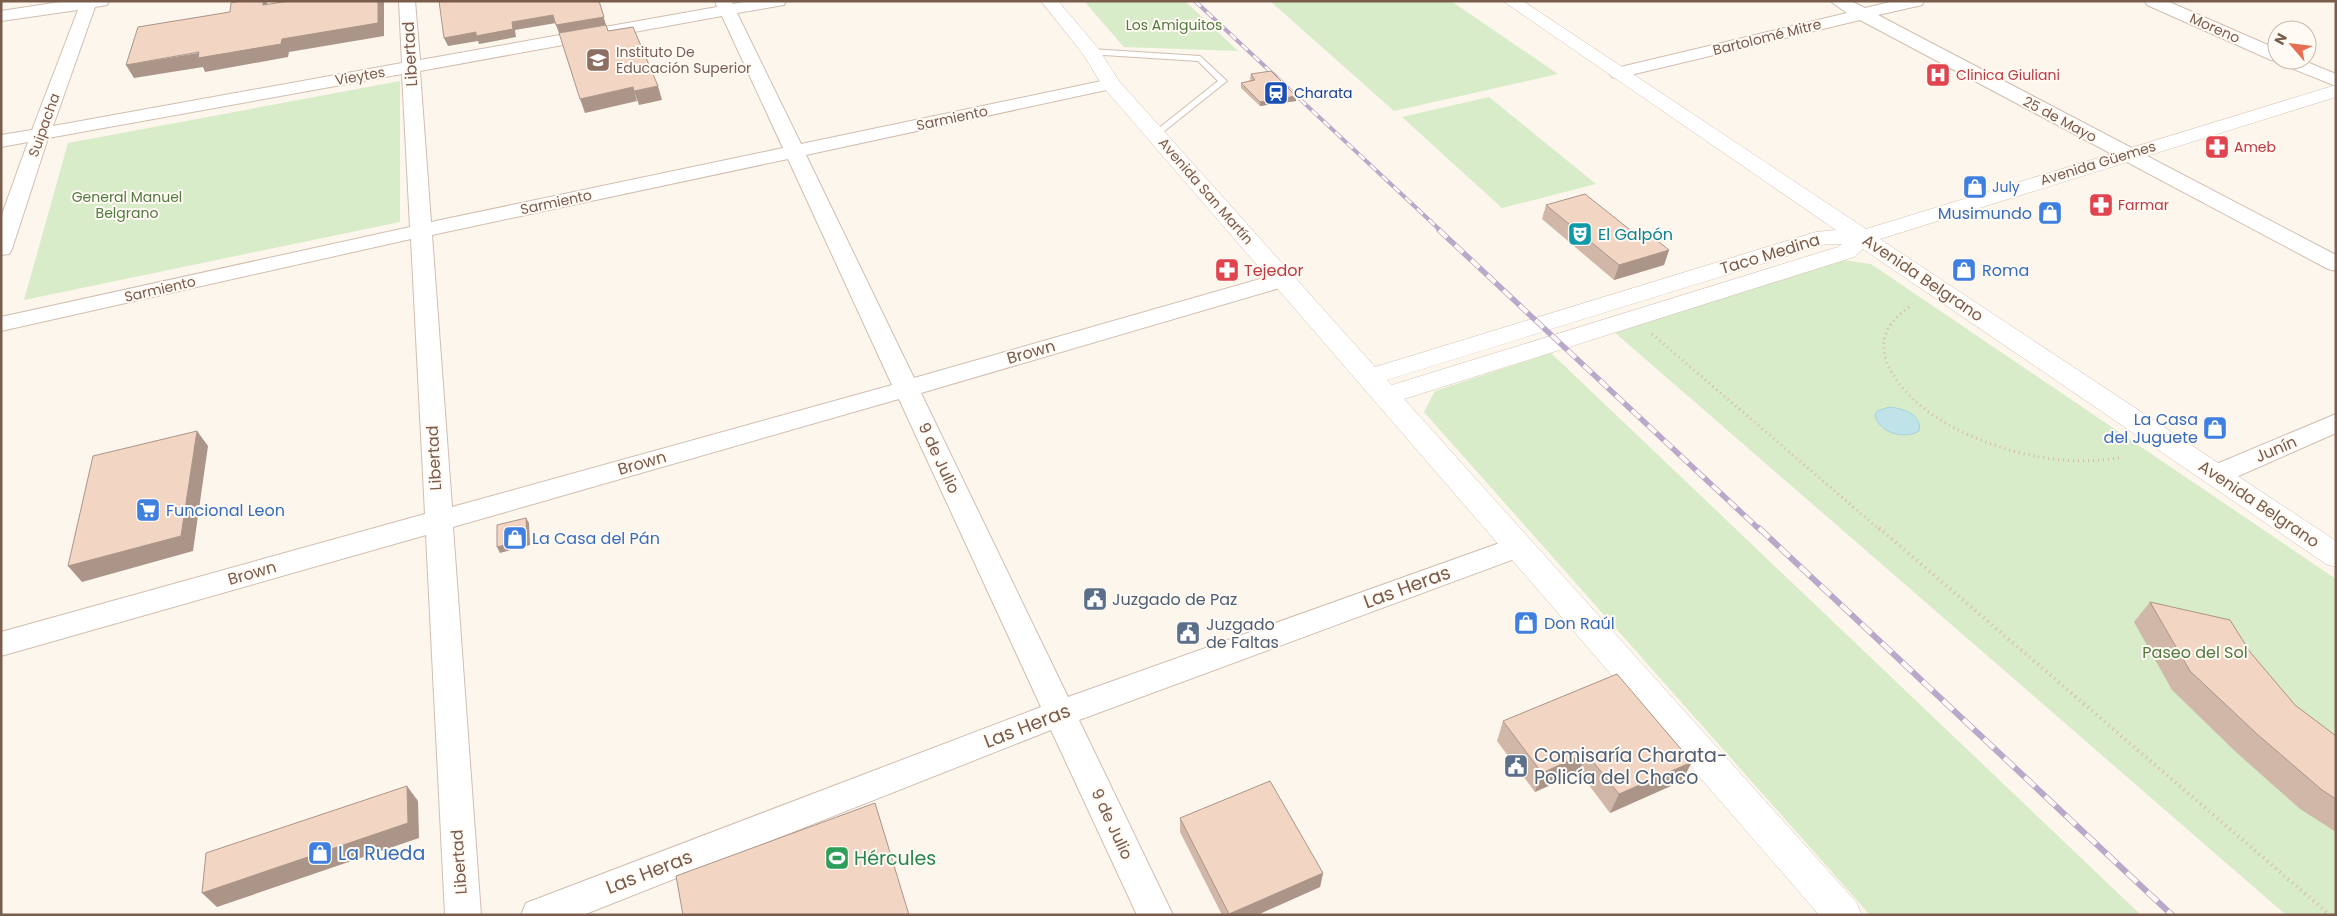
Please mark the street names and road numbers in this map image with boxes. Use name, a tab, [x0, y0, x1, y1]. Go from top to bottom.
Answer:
street label: Moreno	[2187, 8, 2243, 48]
street label: Bartolomé Mitre	[1711, 14, 1824, 60]
street label: Libertad	[397, 21, 423, 87]
street label: Vieytes	[333, 62, 387, 90]
street label: Suipacha	[23, 90, 65, 160]
street label: 25 de Mayo	[2020, 91, 2100, 147]
street label: Sarmiento	[914, 101, 990, 135]
street label: Avenida San Martín	[1154, 133, 1258, 249]
street label: Avenida Güemes	[2038, 136, 2158, 190]
street label: Sarmiento	[518, 185, 594, 219]
street label: Taco Medina	[1717, 228, 1823, 280]
street label: Avenida Belgrano	[1858, 229, 1988, 327]
street label: Sarmiento	[122, 271, 198, 307]
street label: Brown	[1004, 334, 1058, 370]
street label: 9 de Julio	[912, 419, 966, 497]
street label: Libertad	[421, 425, 447, 491]
street label: Junín	[2252, 430, 2300, 468]
street label: Brown	[615, 445, 669, 481]
street label: Avenida Belgrano	[2194, 455, 2324, 553]
street label: Brown	[225, 555, 279, 591]
street label: Las Heras	[1360, 559, 1454, 615]
street label: Las Heras	[980, 697, 1074, 755]
street label: 9 de Julio	[1085, 785, 1139, 863]
street label: Libertad	[445, 829, 473, 895]
street label: Las Heras	[602, 843, 696, 901]

